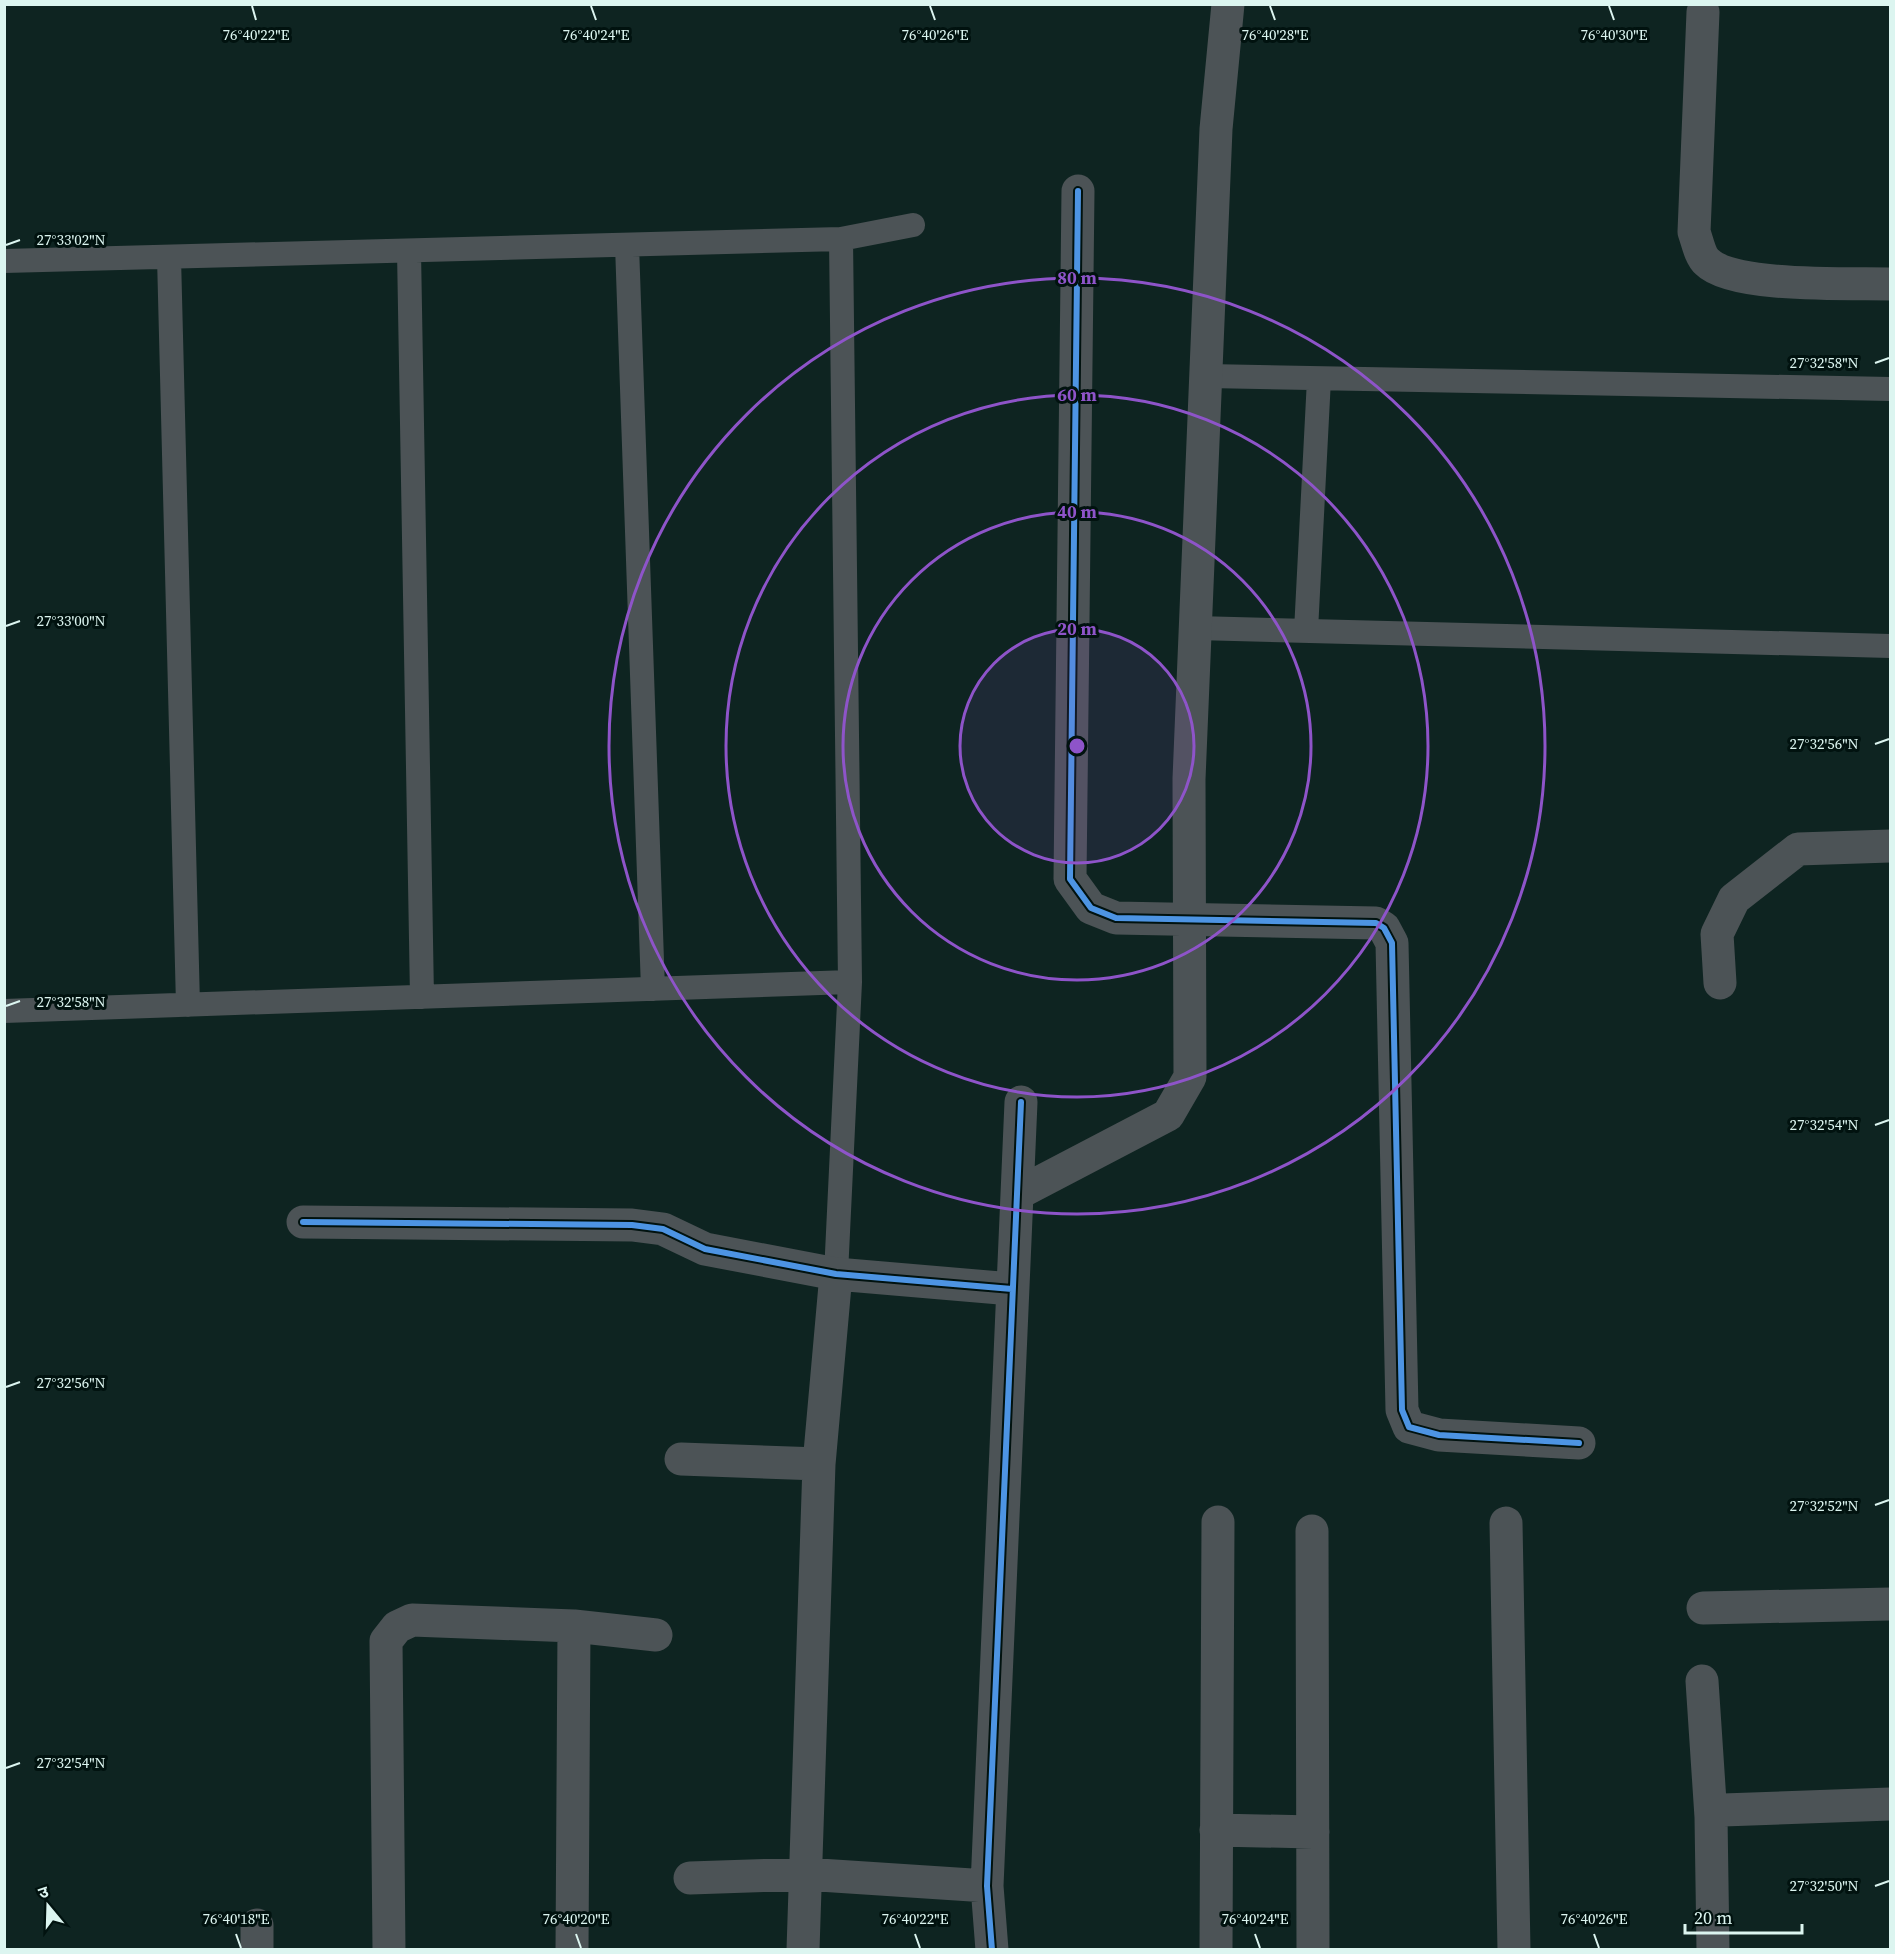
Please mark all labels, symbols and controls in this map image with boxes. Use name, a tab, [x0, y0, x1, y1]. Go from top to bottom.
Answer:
text: 76°40'22"E	[222, 24, 290, 45]
text: 76°40'24"E	[562, 24, 630, 45]
text: 76°40'26"E	[901, 24, 969, 45]
text: 76°40'28"E	[1241, 24, 1309, 45]
text: 76°40'30"E	[1580, 24, 1648, 45]
text: 27°33'02"N	[36, 229, 106, 250]
text: 80 m	[1057, 265, 1097, 290]
text: 27°32'58"N	[1789, 352, 1859, 373]
text: 60 m	[1057, 382, 1097, 407]
text: 40 m	[1057, 499, 1097, 524]
text: 27°33'00"N	[36, 610, 106, 631]
text: 20 m	[1057, 616, 1097, 641]
text: 27°32'56"N	[1789, 733, 1859, 754]
centre of rings	[1067, 736, 1087, 756]
text: 27°32'58"N	[36, 991, 106, 1012]
text: 27°32'54"N	[1789, 1114, 1859, 1135]
text: 27°32'56"N	[36, 1372, 106, 1393]
text: 27°32'52"N	[1789, 1495, 1859, 1516]
text: 27°32'54"N	[36, 1752, 106, 1773]
text: 27°32'50"N	[1789, 1875, 1859, 1896]
north arrow	[18, 1876, 78, 1936]
text: उ	[35, 1880, 52, 1904]
scale bar	[1685, 1897, 1802, 1935]
text: 20 m	[1694, 1905, 1732, 1930]
text: 76°40'18"E	[202, 1908, 270, 1929]
text: 76°40'20"E	[542, 1908, 610, 1929]
text: 76°40'22"E	[881, 1908, 949, 1929]
text: 76°40'24"E	[1221, 1908, 1289, 1929]
text: 76°40'26"E	[1560, 1908, 1628, 1929]

